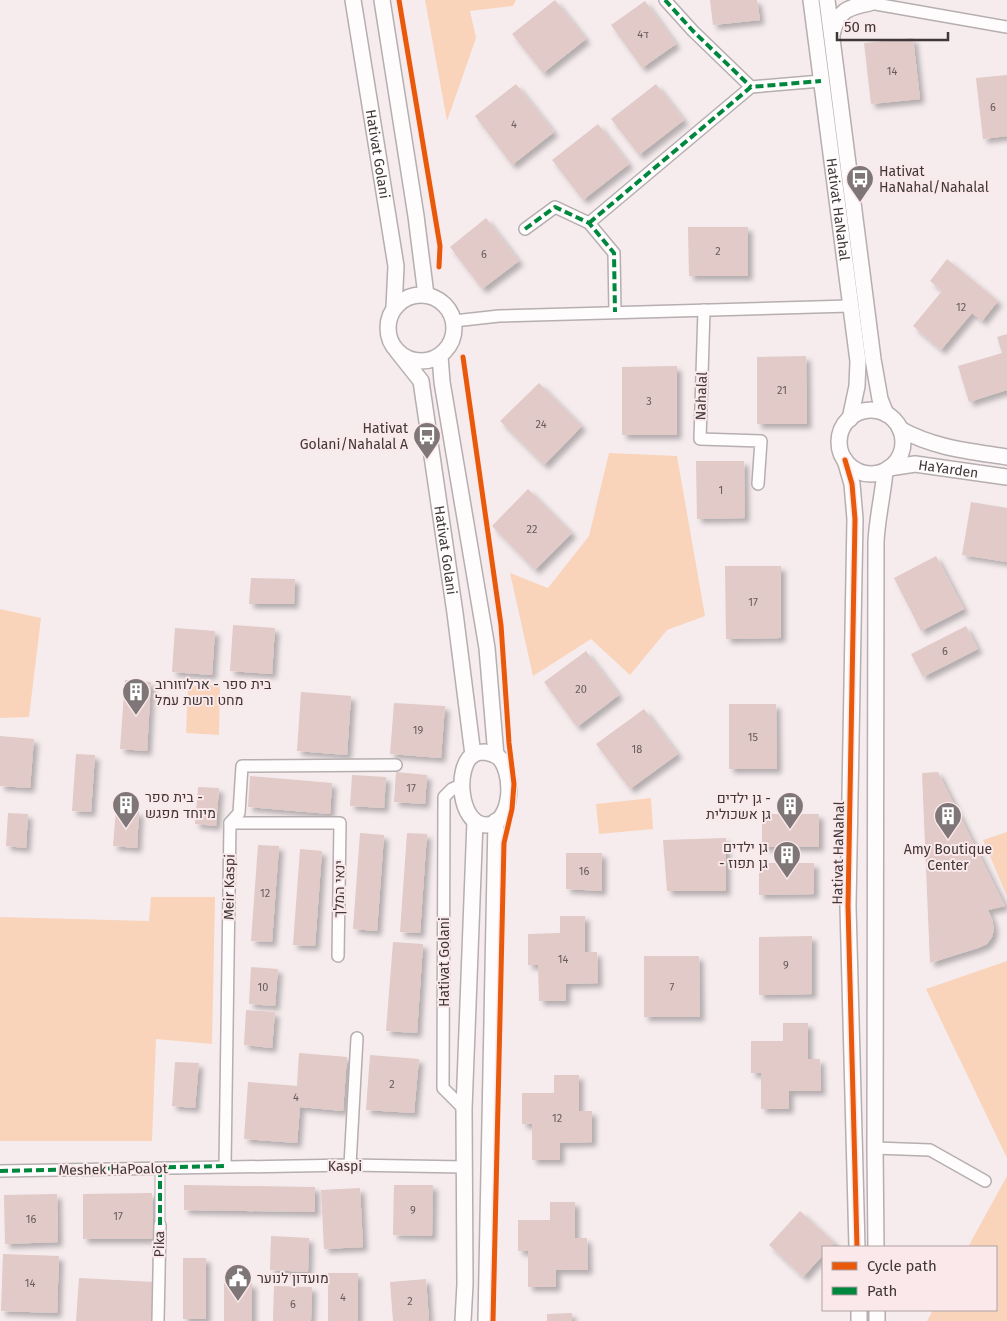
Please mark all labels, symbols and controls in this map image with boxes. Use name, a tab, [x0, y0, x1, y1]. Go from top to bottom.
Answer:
scale bar	[837, 10, 948, 42]
text: 50 m	[844, 18, 877, 36]
house number: 4ד	[637, 28, 649, 41]
house number: 14	[887, 65, 897, 78]
house number: 6	[990, 101, 996, 114]
street label: Hativat Golani	[362, 108, 393, 200]
house number: 4	[511, 118, 517, 131]
street label: Hativat HaNahal	[823, 157, 853, 262]
place label: Hativat HaNahal/Nahalal	[879, 163, 989, 196]
bus stop icon: Hativat HaNahal/Nahalal	[845, 164, 875, 203]
house number: 2	[715, 245, 721, 258]
house number: 6	[481, 248, 487, 261]
house number: 12	[956, 301, 966, 314]
street label: Nahalal	[692, 372, 711, 421]
house number: 21	[777, 384, 787, 397]
house number: 3	[646, 395, 652, 408]
house number: 24	[536, 418, 547, 431]
place label: Hativat Golani/Nahalal A	[300, 420, 409, 453]
bus stop icon: Hativat Golani/Nahalal A	[412, 421, 442, 460]
street label: HaYarden	[917, 457, 979, 482]
house number: 1	[719, 484, 723, 497]
street label: Hativat Golani	[430, 504, 460, 596]
house number: 22	[527, 523, 537, 536]
house number: 17	[748, 596, 758, 609]
house number: 6	[942, 645, 948, 658]
place label: בית ספר - ארלוזורוב מחט ורשת עמל	[155, 676, 272, 709]
building icon: בית ספר - ארלוזורוב מחט ורשת עמל	[121, 677, 151, 716]
house number: 20	[575, 683, 587, 696]
house number: 19	[413, 724, 423, 737]
house number: 15	[748, 731, 759, 744]
house number: 18	[632, 743, 642, 756]
house number: 17	[406, 782, 416, 795]
place label: בית ספר - מיוחד מפגש	[145, 789, 216, 822]
building icon: בית ספר - מיוחד מפגש	[111, 790, 141, 829]
place label: גן ילדים - גן אשכולית	[706, 790, 771, 823]
building icon: גן ילדים - גן אשכולית	[775, 791, 805, 830]
street label: Hativat HaNahal	[829, 801, 848, 905]
building icon: Amy Boutique Center	[933, 801, 963, 840]
place label: גן ילדים - גן תפוז	[719, 839, 768, 872]
building icon: גן ילדים - גן תפוז	[772, 840, 802, 879]
place label: Amy Boutique Center	[904, 841, 992, 874]
street label: Meir Kaspi	[220, 854, 239, 920]
street label: ינאי המלך	[330, 860, 348, 918]
house number: 16	[579, 865, 589, 878]
house number: 12	[260, 887, 270, 900]
street label: Hativat Golani	[436, 917, 453, 1007]
house number: 14	[558, 953, 568, 966]
house number: 9	[783, 959, 789, 972]
house number: 10	[258, 981, 268, 994]
house number: 7	[670, 981, 675, 994]
house number: 2	[389, 1078, 395, 1091]
house number: 4	[293, 1091, 299, 1104]
house number: 12	[552, 1112, 562, 1125]
street label: Kaspi	[328, 1158, 362, 1175]
street label: Meshek HaPoalot	[58, 1160, 169, 1179]
house number: 9	[410, 1204, 416, 1217]
house number: 17	[113, 1210, 123, 1223]
house number: 16	[26, 1213, 36, 1226]
street label: Pika	[151, 1231, 168, 1257]
legend	[822, 1246, 997, 1311]
text: Cycle path	[867, 1257, 937, 1275]
public building icon: מועדון לנוער	[223, 1263, 253, 1302]
place label: מועדון לנוער	[257, 1270, 329, 1287]
house number: 14	[25, 1277, 35, 1290]
text: Path	[867, 1282, 897, 1300]
house number: 4	[340, 1291, 346, 1304]
house number: 2	[407, 1295, 413, 1308]
house number: 6	[290, 1298, 296, 1311]

